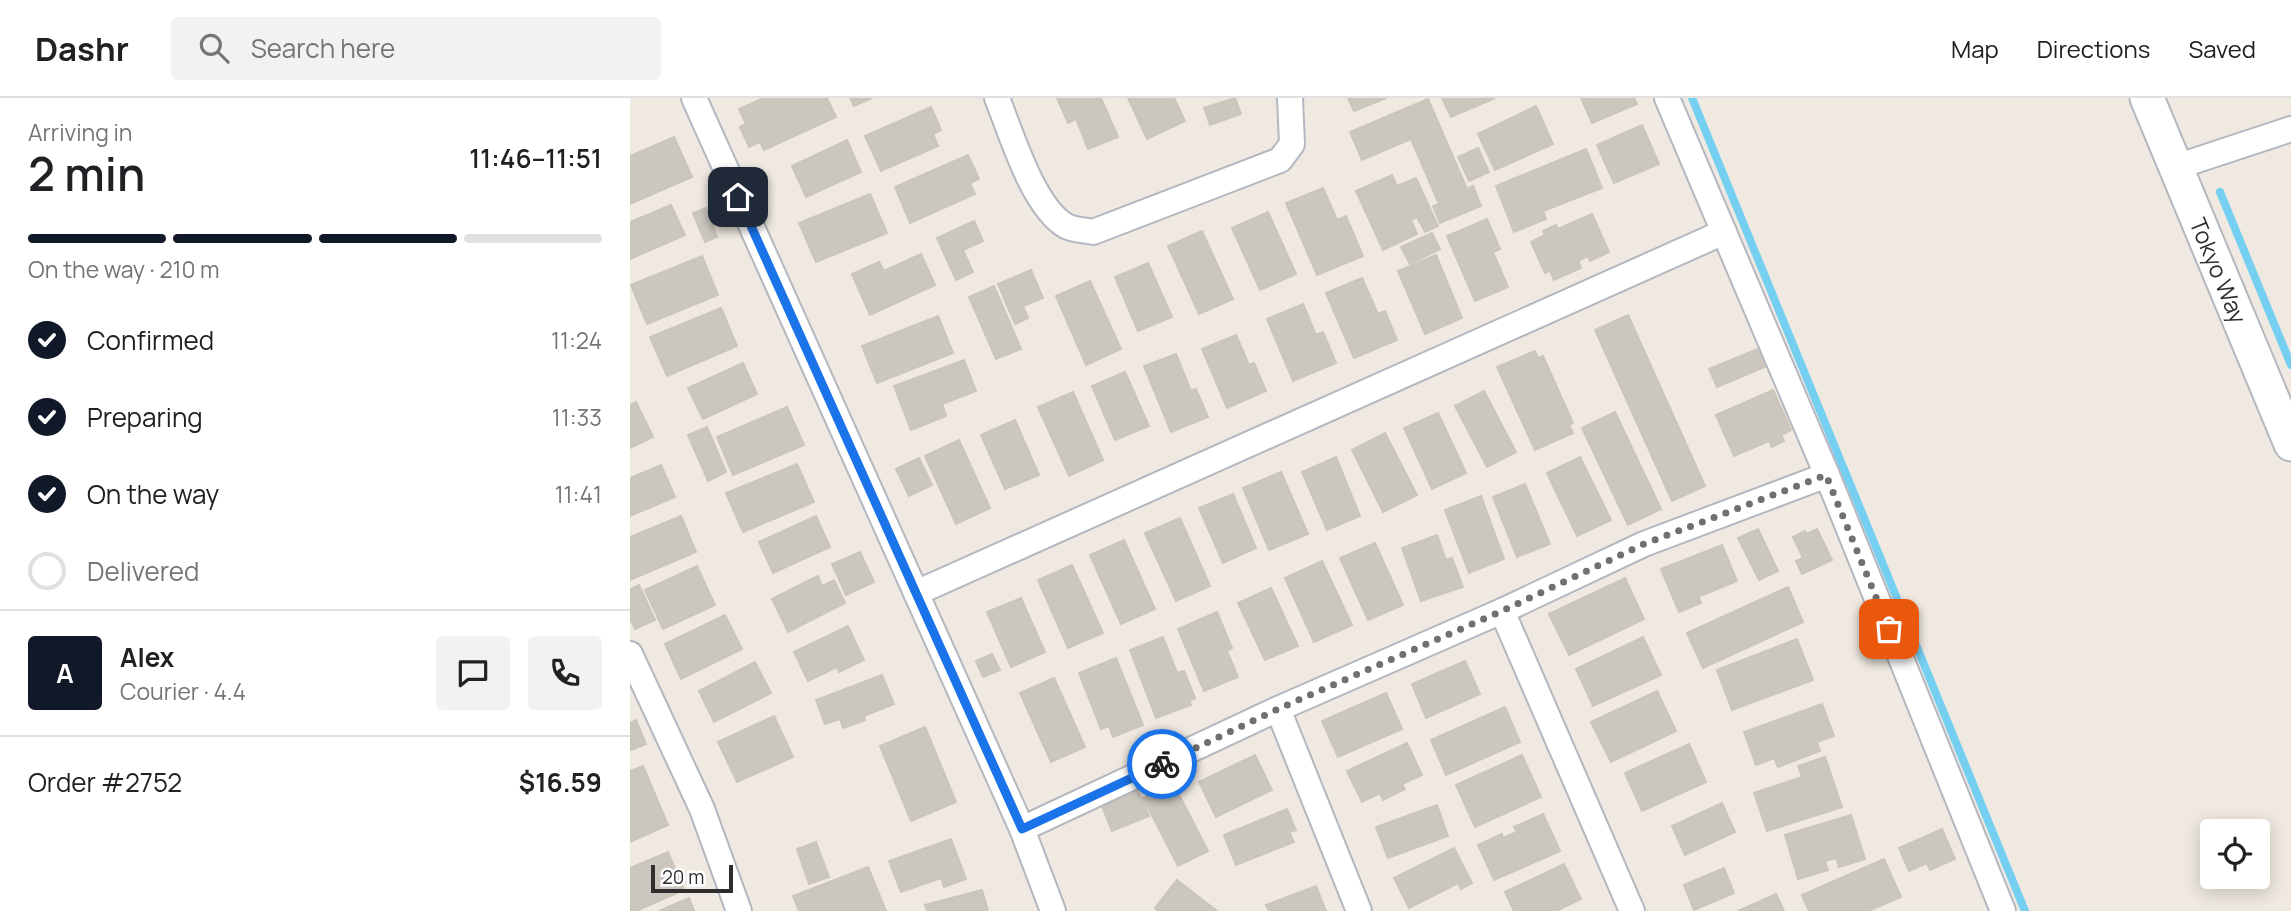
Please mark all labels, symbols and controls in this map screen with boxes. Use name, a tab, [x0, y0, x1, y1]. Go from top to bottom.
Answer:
search box	[171, 17, 661, 80]
text: Dashr	[35, 26, 129, 71]
icon: search	[195, 29, 233, 67]
text: Search here	[251, 30, 395, 66]
text: Map	[1951, 32, 1999, 65]
text: Directions	[2037, 32, 2150, 65]
text: Saved	[2188, 32, 2256, 65]
text: Arriving in	[28, 116, 133, 148]
text: 11:46–11:51	[469, 140, 602, 176]
text: 2 min	[28, 142, 145, 205]
pin	[708, 167, 768, 227]
icon: home	[719, 178, 757, 216]
street label: Tokyo Way	[2183, 213, 2255, 328]
text: On the way · 210 m	[28, 253, 220, 285]
icon: check	[28, 321, 66, 359]
text: Confirmed	[87, 322, 214, 358]
text: 11:24	[551, 324, 602, 356]
icon: check	[28, 398, 66, 436]
text: Preparing	[87, 399, 203, 435]
text: 11:33	[552, 401, 602, 433]
icon: check	[28, 475, 66, 513]
text: On the way	[87, 476, 219, 512]
text: 11:41	[555, 478, 602, 510]
text: Delivered	[87, 553, 199, 589]
pin	[1859, 599, 1919, 659]
icon: bag	[1870, 610, 1908, 648]
button: chat	[436, 636, 510, 710]
button: phone	[528, 636, 602, 710]
text: Alex	[120, 639, 174, 675]
text: A	[56, 655, 74, 691]
text: Courier · 4.4	[120, 675, 246, 707]
courier	[1127, 729, 1197, 799]
icon: bike	[1143, 745, 1181, 783]
text: Order #2752	[28, 764, 182, 800]
text: $16.59	[519, 764, 602, 800]
map controls	[2200, 819, 2270, 889]
button: locate	[2200, 819, 2270, 889]
scale bar	[651, 862, 733, 894]
text: 20 m	[662, 864, 704, 890]

